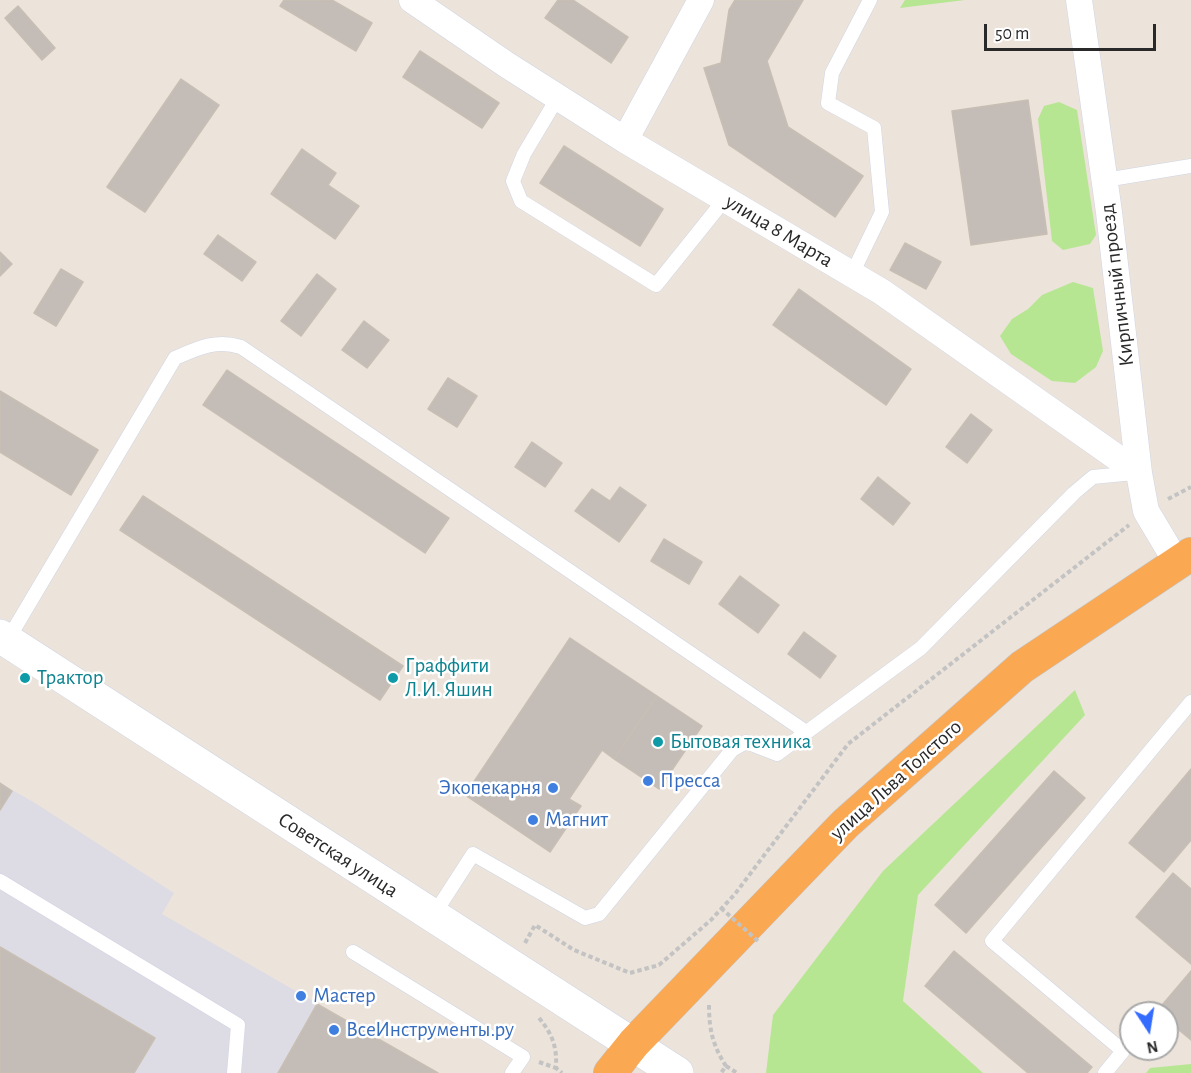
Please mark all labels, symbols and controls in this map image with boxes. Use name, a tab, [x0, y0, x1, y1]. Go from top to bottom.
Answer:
scale bar	[987, 12, 1160, 50]
text: 50 m	[995, 25, 1029, 43]
street label: улица 8 Марта	[721, 189, 837, 273]
street label: Кирпичный проезд	[1095, 202, 1139, 368]
place label: Граффити Л.И. Яшин	[405, 653, 493, 703]
place label: Трактор	[37, 665, 103, 691]
marker: Трактор	[18, 671, 32, 685]
marker: Граффити Л.И. Яшин	[386, 671, 400, 685]
street label: улица Льва Толстого	[825, 714, 967, 846]
place label: Бытовая техника	[670, 729, 811, 755]
marker: Бытовая техника	[651, 735, 665, 749]
place label: Пресса	[660, 768, 721, 794]
marker: Пресса	[641, 774, 655, 788]
place label: Экопекарня	[439, 775, 541, 801]
marker: Экопекарня	[546, 781, 560, 795]
street label: Советская улица	[273, 807, 403, 903]
place label: Магнит	[545, 807, 608, 833]
marker: Магнит	[526, 813, 540, 827]
place label: Мастер	[313, 983, 376, 1009]
marker: Мастер	[294, 989, 308, 1003]
north arrow	[1119, 1001, 1179, 1061]
place label: ВсеИнструменты.ру	[346, 1017, 514, 1043]
marker: ВсеИнструменты.ру	[327, 1023, 341, 1037]
text: N	[1145, 1038, 1159, 1056]

